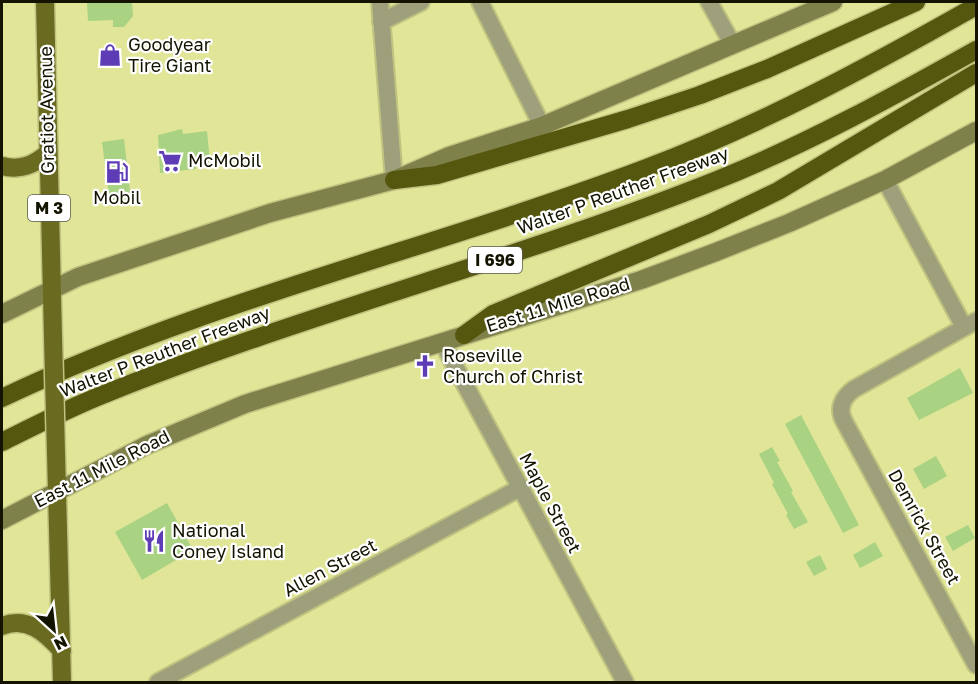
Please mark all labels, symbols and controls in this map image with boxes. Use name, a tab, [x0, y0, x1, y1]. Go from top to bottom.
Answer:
place label: Goodyear Tire Giant	[128, 33, 212, 76]
shop icon: Goodyear Tire Giant	[97, 42, 123, 68]
street label: Gratiot Avenue	[34, 46, 58, 174]
street label: Walter P Reuther Freeway	[514, 141, 731, 239]
supermarket icon: McMobil	[157, 148, 183, 174]
place label: McMobil	[188, 149, 261, 171]
fuel station icon: Mobil	[104, 159, 130, 185]
place label: Mobil	[93, 186, 141, 208]
road number: M 3	[28, 195, 70, 221]
road number: I 696	[468, 247, 522, 273]
street label: East 11 Mile Road	[483, 272, 632, 336]
street label: Walter P Reuther Freeway	[56, 301, 273, 401]
place label: Roseville Church of Christ	[443, 344, 583, 387]
church icon: Roseville Church of Christ	[412, 353, 438, 379]
street label: East 11 Mile Road	[30, 424, 173, 512]
street label: Maple Street	[515, 449, 587, 556]
street label: Demrick Street	[884, 465, 966, 588]
place label: National Coney Island	[172, 519, 284, 562]
restaurant icon: National Coney Island	[141, 528, 167, 554]
street label: Allen Street	[279, 533, 380, 601]
north arrow	[24, 600, 84, 660]
text: N	[51, 632, 71, 655]

